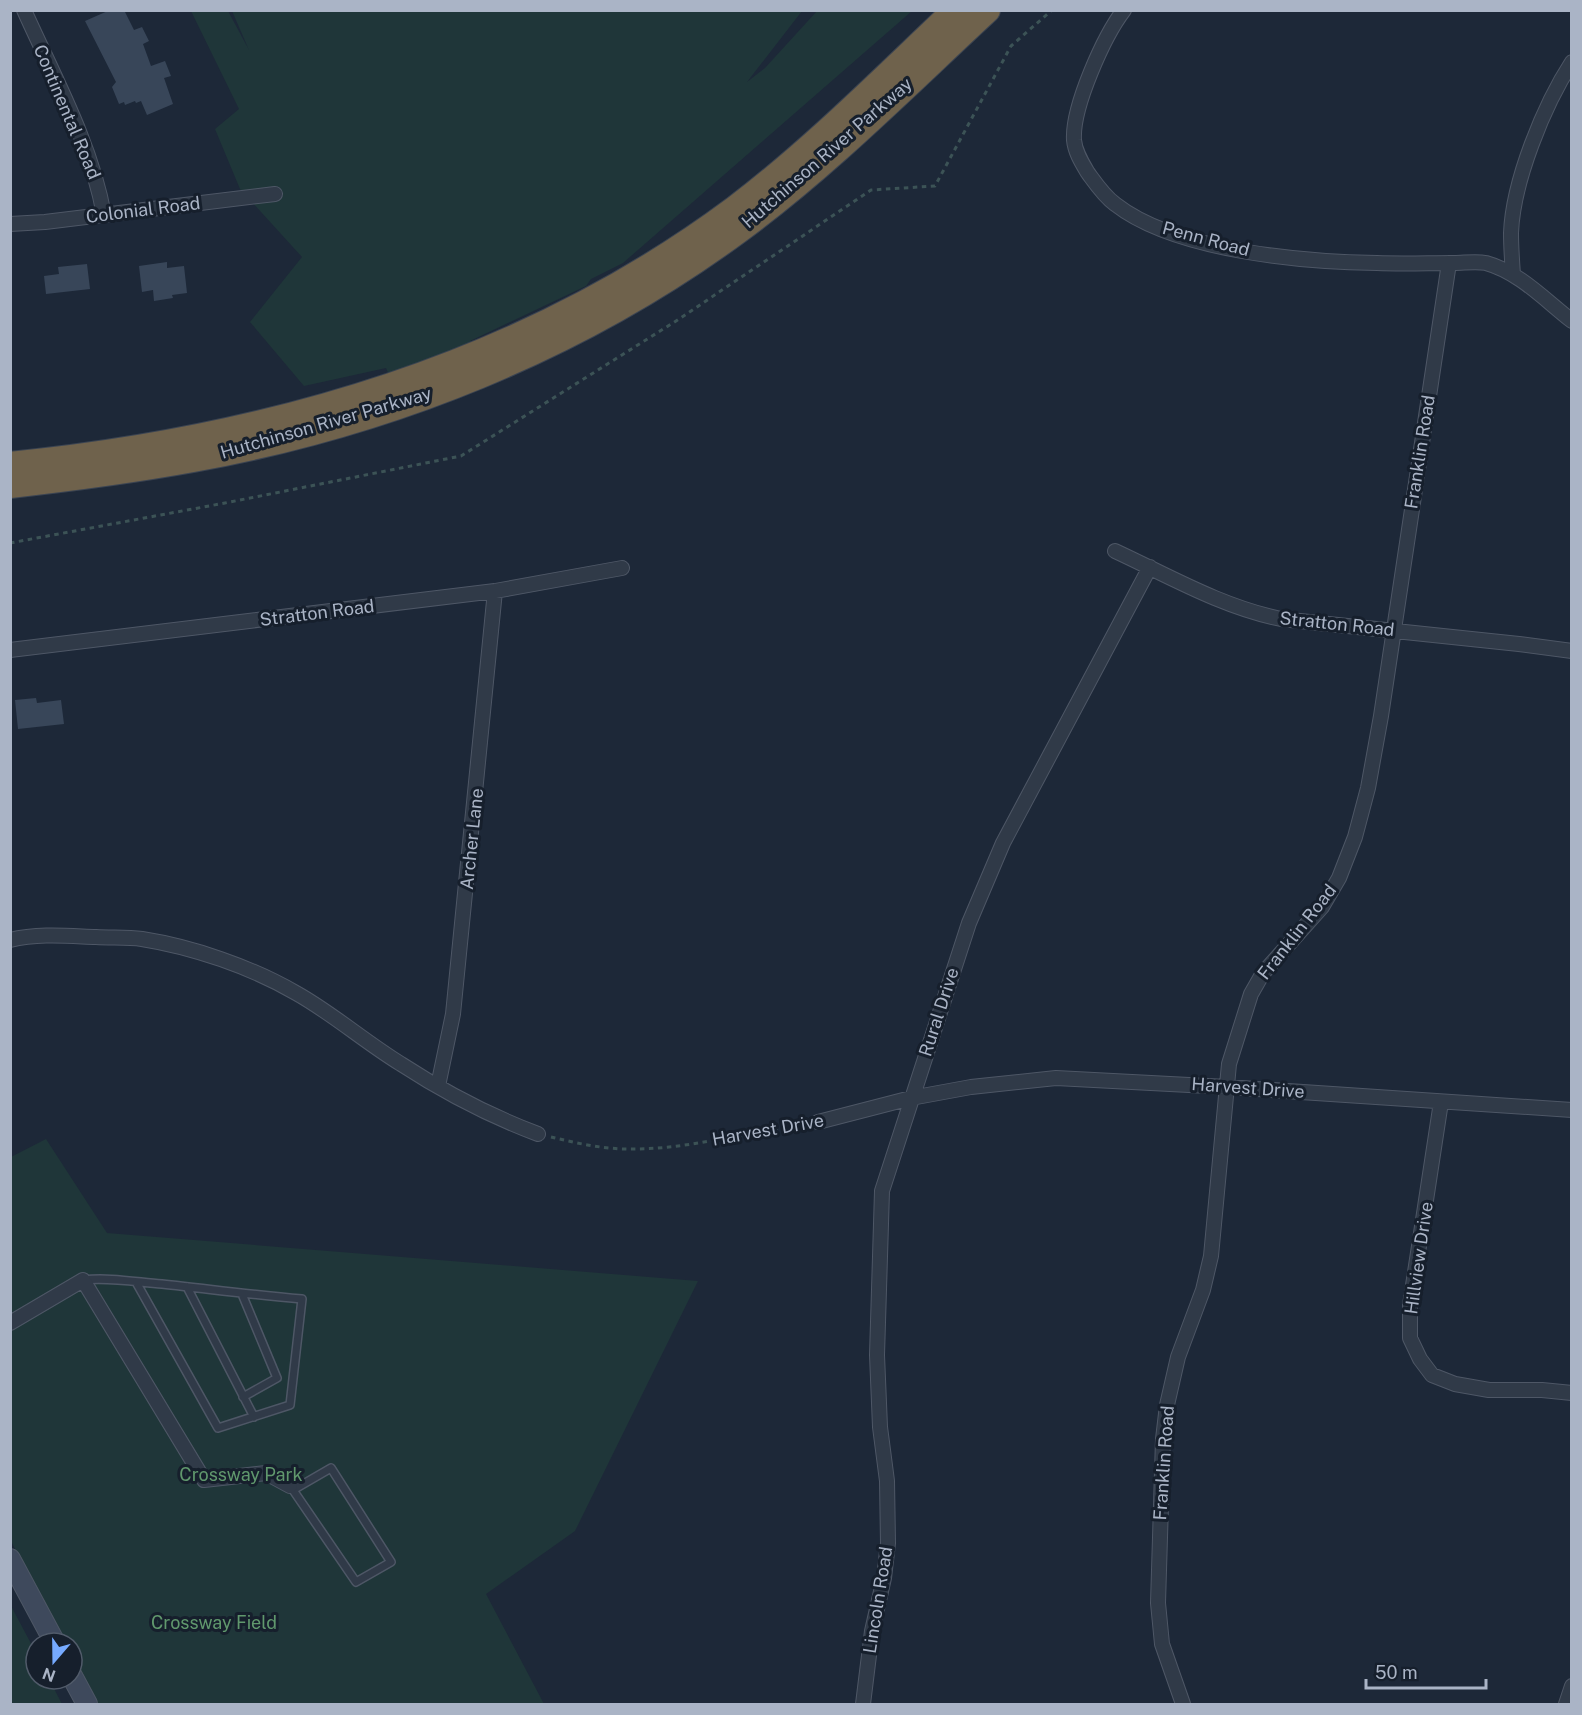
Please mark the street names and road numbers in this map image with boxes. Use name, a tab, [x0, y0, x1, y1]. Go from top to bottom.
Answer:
street label: Continental Road	[30, 41, 105, 182]
street label: Hutchinson River Parkway	[737, 73, 916, 232]
street label: Colonial Road	[85, 192, 201, 227]
street label: Penn Road	[1160, 217, 1252, 260]
street label: Hutchinson River Parkway	[218, 382, 434, 463]
street label: Franklin Road	[1400, 393, 1439, 510]
street label: Stratton Road	[258, 595, 375, 630]
street label: Stratton Road	[1279, 607, 1396, 640]
street label: Archer Lane	[456, 787, 487, 891]
street label: Franklin Road	[1253, 880, 1340, 984]
street label: Rural Drive	[914, 965, 963, 1059]
street label: Harvest Drive	[1191, 1073, 1305, 1102]
street label: Harvest Drive	[710, 1109, 826, 1150]
street label: Hillview Drive	[1400, 1200, 1437, 1316]
street label: Franklin Road	[1149, 1405, 1178, 1521]
street label: Lincoln Road	[859, 1545, 896, 1655]

